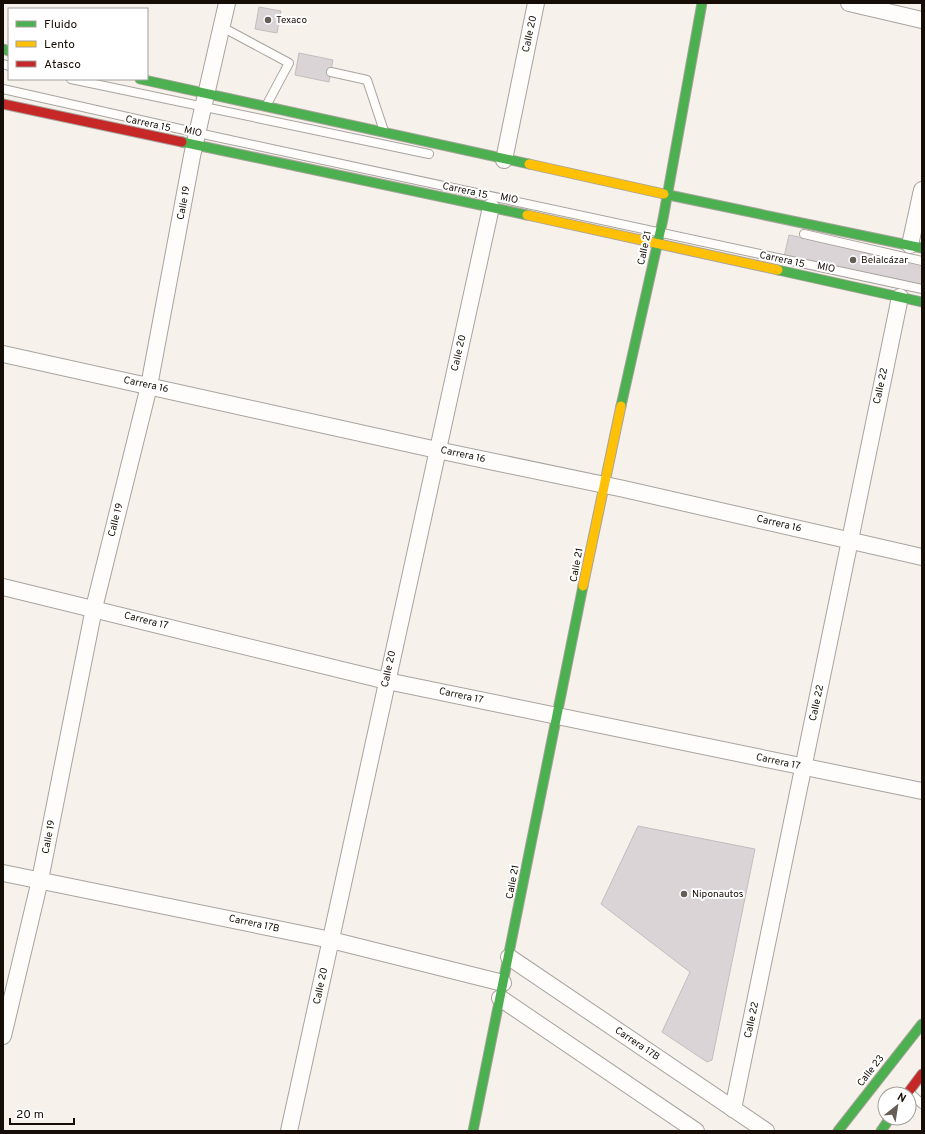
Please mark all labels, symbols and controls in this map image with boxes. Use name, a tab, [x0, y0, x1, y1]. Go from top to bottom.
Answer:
legend	[8, 8, 148, 80]
place label: Texaco	[276, 14, 307, 27]
street label: Calle 20	[520, 14, 540, 54]
marker: Texaco	[263, 15, 273, 25]
text: Fluido	[44, 17, 77, 33]
text: Lento	[44, 37, 75, 53]
text: Atasco	[44, 57, 81, 73]
street label: Carrera 15	[124, 113, 172, 135]
street label: MIO	[183, 124, 203, 140]
street label: Carrera 15	[441, 180, 489, 202]
street label: Calle 19	[174, 185, 194, 221]
street label: MIO	[499, 191, 519, 207]
street label: Calle 21	[635, 230, 655, 266]
street label: Carrera 15	[758, 249, 806, 271]
place label: Belalcázar	[861, 254, 908, 267]
marker: Belalcázar	[848, 255, 858, 265]
street label: MIO	[816, 260, 836, 276]
street label: Calle 20	[448, 333, 470, 373]
street label: Calle 22	[871, 367, 891, 405]
street label: Carrera 16	[122, 374, 170, 396]
street label: Carrera 16	[439, 444, 487, 466]
street label: Calle 19	[106, 502, 126, 538]
street label: Carrera 16	[755, 513, 803, 535]
street label: Calle 21	[567, 547, 587, 583]
street label: Carrera 17	[123, 609, 169, 633]
street label: Calle 20	[379, 649, 399, 689]
street label: Calle 22	[807, 684, 827, 722]
street label: Carrera 17	[438, 685, 484, 707]
street label: Carrera 17	[755, 751, 801, 773]
street label: Calle 19	[39, 819, 59, 855]
street label: Calle 21	[503, 864, 523, 900]
place label: Niponautos	[692, 888, 744, 901]
marker: Niponautos	[679, 889, 689, 899]
street label: Carrera 17B	[227, 912, 281, 936]
street label: Calle 20	[311, 966, 331, 1006]
street label: Calle 22	[742, 1001, 762, 1039]
street label: Carrera 17B	[612, 1024, 662, 1064]
street label: Calle 23	[855, 1052, 887, 1090]
north arrow	[877, 1086, 917, 1126]
text: N	[895, 1090, 908, 1106]
scale bar	[10, 1100, 74, 1126]
text: 20 m	[16, 1107, 44, 1123]

